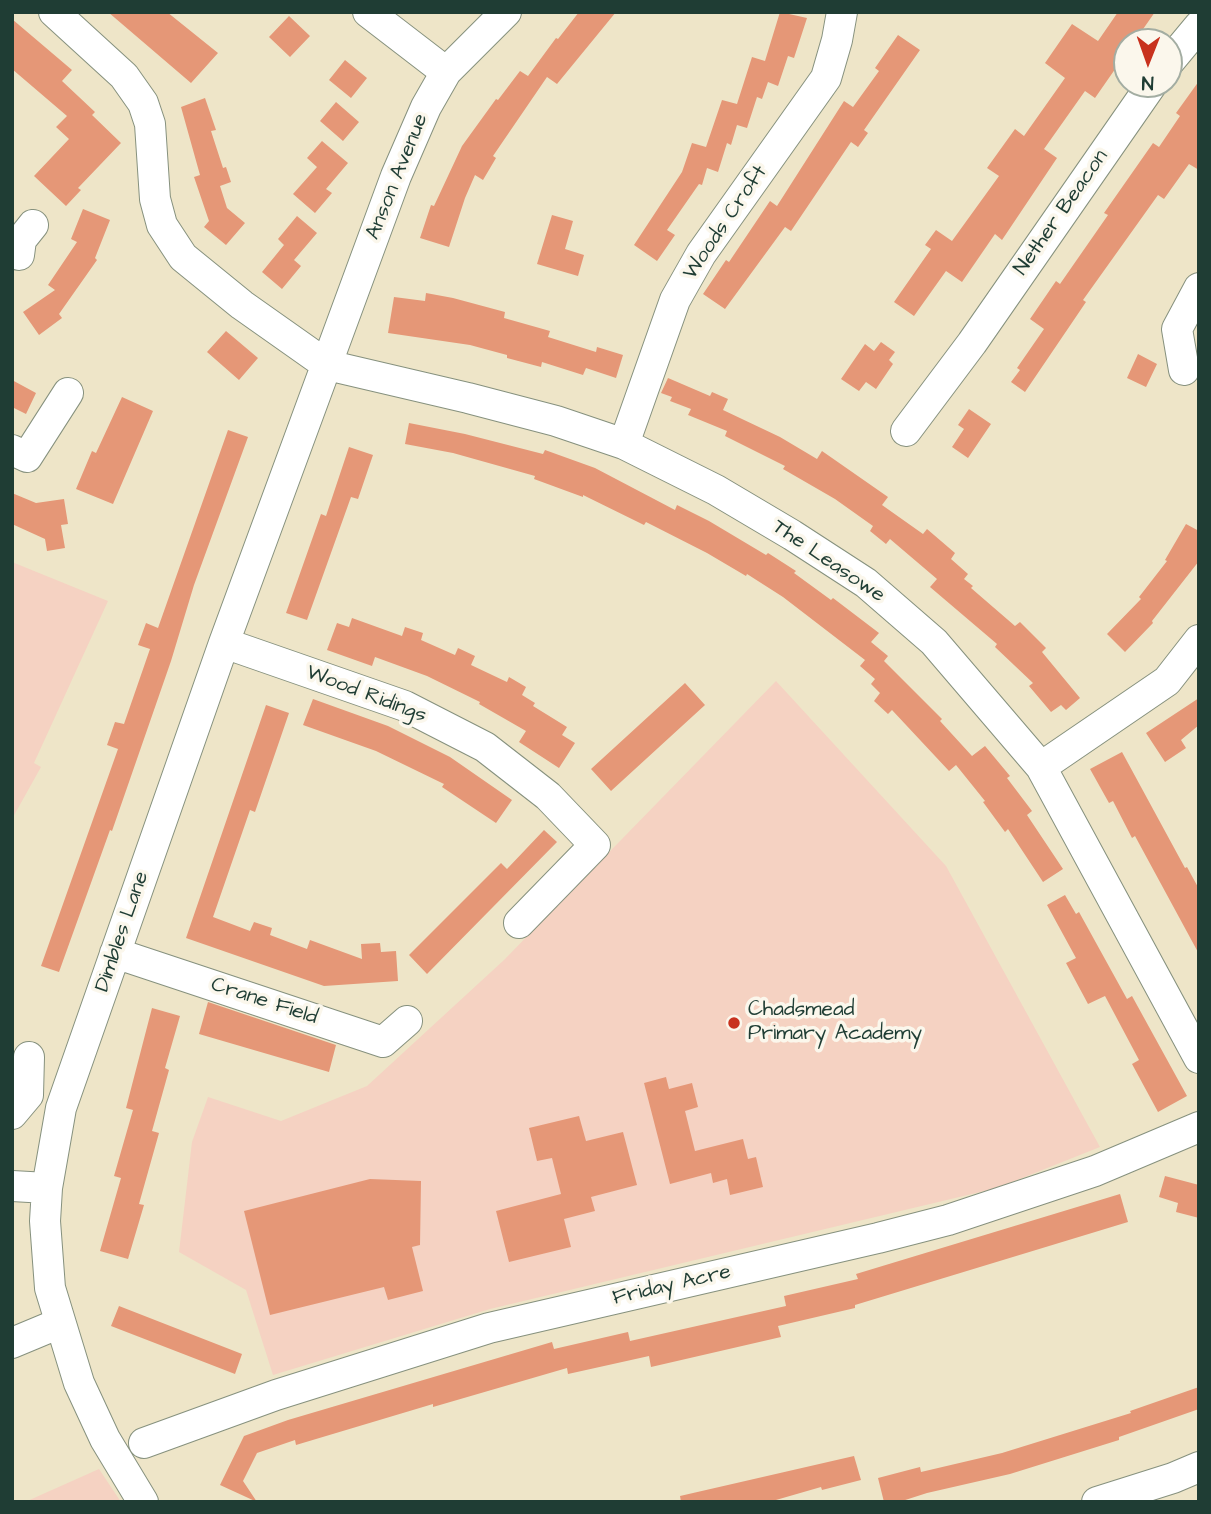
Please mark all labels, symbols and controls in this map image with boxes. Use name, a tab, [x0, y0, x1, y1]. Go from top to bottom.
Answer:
north arrow	[1113, 28, 1183, 98]
text: N	[1141, 69, 1154, 96]
street label: Anson Avenue	[361, 110, 435, 244]
street label: Nether Beacon	[1009, 145, 1115, 281]
street label: Woods Croft	[679, 161, 773, 285]
street label: The Leasowe	[767, 515, 889, 609]
street label: Wood Ridings	[302, 661, 430, 729]
street label: Dimbles Lane	[91, 869, 155, 995]
street label: Crane Field	[208, 973, 320, 1031]
place label: Chadsmead Primary Academy	[748, 998, 922, 1048]
marker: Chadsmead Primary Academy	[726, 1015, 742, 1031]
street label: Friday Acre	[611, 1260, 733, 1312]

